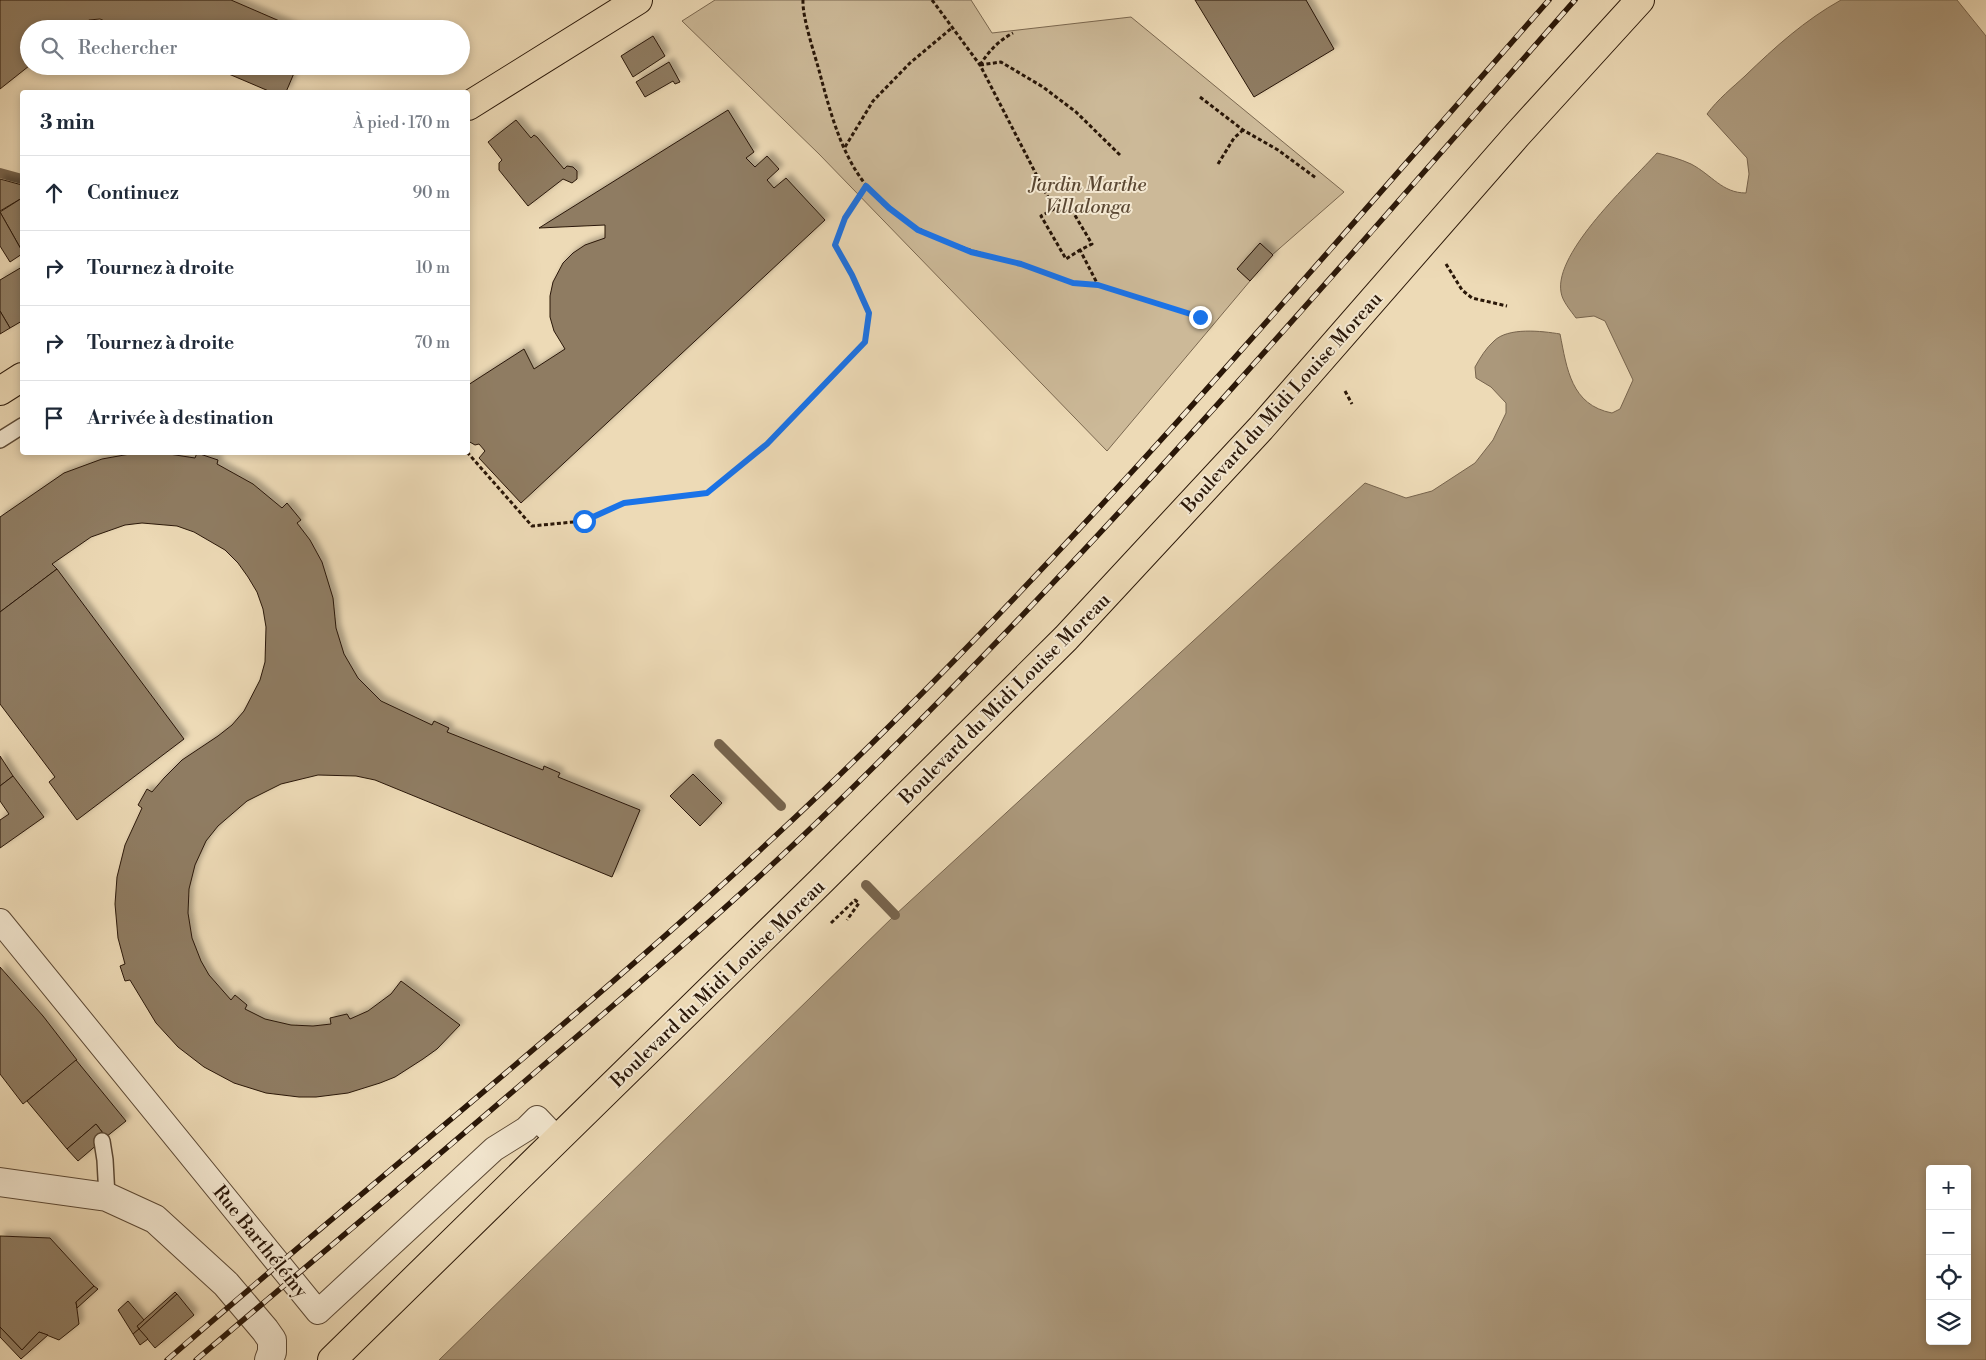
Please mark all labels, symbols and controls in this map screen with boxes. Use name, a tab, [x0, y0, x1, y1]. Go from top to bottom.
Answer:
search box	[20, 20, 470, 75]
icon: search	[38, 34, 66, 62]
text: Rechercher	[78, 36, 177, 60]
text: 3 min	[40, 110, 95, 136]
text: À pied · 170 m	[353, 113, 450, 133]
park label: Jardin Marthe Villalonga	[1028, 173, 1147, 219]
icon: ahead	[40, 179, 68, 207]
text: Continuez	[87, 181, 179, 205]
text: 90 m	[412, 183, 450, 203]
icon: right	[40, 254, 68, 282]
text: Tournez à droite	[87, 256, 234, 280]
text: 10 m	[416, 258, 450, 278]
street label: Boulevard du Midi Louise Moreau	[1175, 287, 1387, 519]
route end	[1189, 306, 1212, 329]
icon: right	[40, 329, 68, 357]
text: Tournez à droite	[87, 331, 234, 355]
text: 70 m	[414, 333, 450, 353]
icon: arrive	[40, 404, 68, 432]
text: Arrivée à destination	[87, 406, 273, 430]
route start	[573, 510, 596, 533]
street label: Boulevard du Midi Louise Moreau	[893, 588, 1116, 810]
street label: Boulevard du Midi Louise Moreau	[605, 875, 830, 1093]
map controls	[1926, 1165, 1971, 1345]
button: +	[1926, 1165, 1971, 1210]
street label: Rue Barthélémy	[207, 1180, 313, 1303]
button: −	[1926, 1210, 1971, 1255]
button: locate	[1926, 1255, 1971, 1300]
button: layers	[1926, 1300, 1971, 1345]

